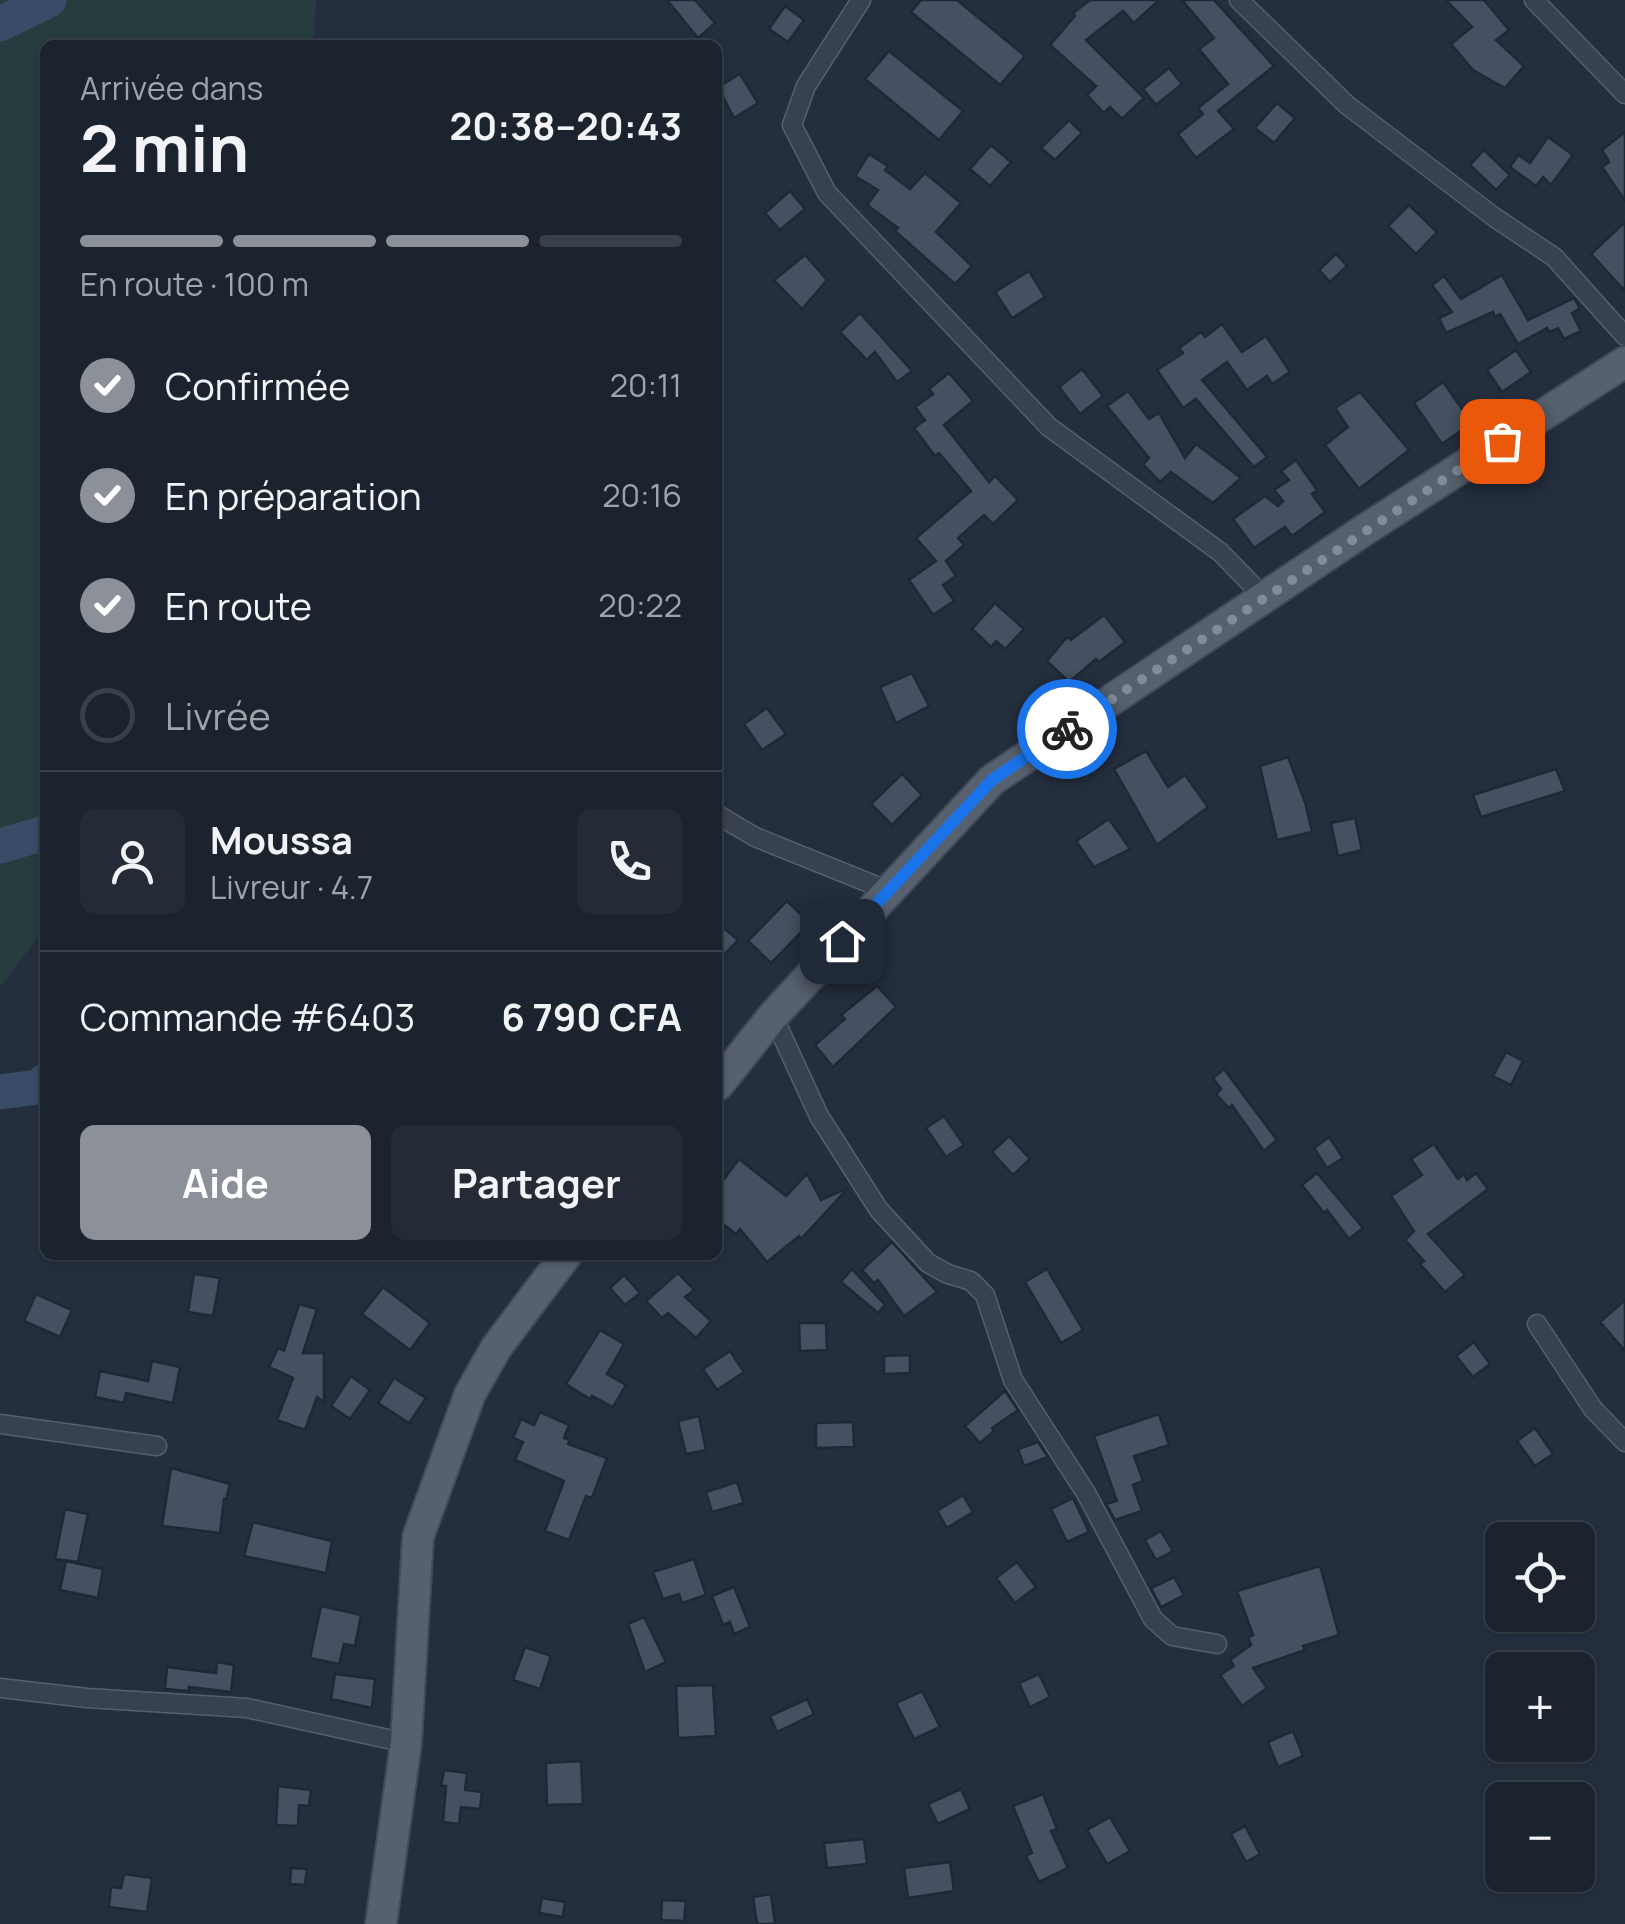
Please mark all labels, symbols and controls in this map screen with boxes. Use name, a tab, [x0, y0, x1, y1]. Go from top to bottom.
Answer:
text: Arrivée dans	[80, 66, 263, 110]
text: 20:38–20:43	[450, 99, 682, 151]
text: 2 min	[80, 103, 249, 192]
text: En route · 100 m	[80, 262, 309, 306]
icon: check	[80, 358, 135, 413]
text: Confirmée	[165, 359, 351, 411]
text: 20:11	[610, 363, 682, 407]
pin	[1460, 399, 1545, 484]
icon: bag	[1475, 414, 1530, 469]
icon: check	[80, 468, 135, 523]
text: En préparation	[165, 469, 421, 521]
text: 20:16	[602, 473, 682, 517]
icon: check	[80, 578, 135, 633]
text: En route	[165, 579, 312, 631]
text: 20:22	[598, 583, 682, 627]
courier	[1017, 679, 1117, 779]
text: Livrée	[165, 689, 271, 741]
icon: bike	[1040, 702, 1095, 757]
button: person	[80, 809, 185, 914]
button: phone	[577, 809, 682, 914]
text: Moussa	[210, 813, 353, 865]
text: Livreur · 4.7	[210, 865, 373, 909]
pin	[800, 899, 885, 984]
icon: home	[815, 914, 870, 969]
text: Commande #6403	[80, 990, 415, 1042]
text: 6 790 CFA	[501, 990, 682, 1042]
button: Aide	[80, 1125, 371, 1240]
button: Partager	[391, 1125, 682, 1240]
map controls	[1485, 1522, 1595, 1892]
button: locate	[1485, 1522, 1595, 1632]
button: +	[1485, 1652, 1595, 1762]
button: −	[1485, 1782, 1595, 1892]

